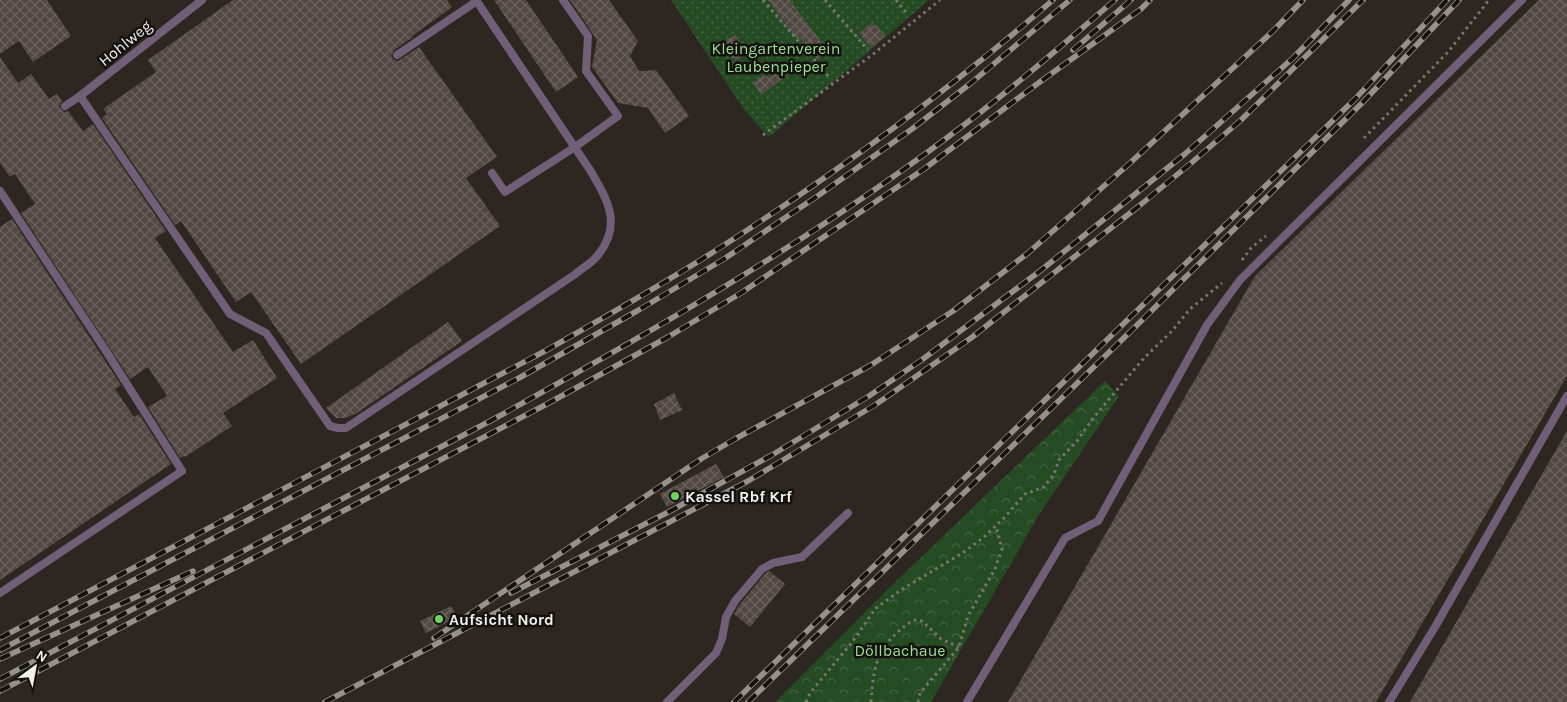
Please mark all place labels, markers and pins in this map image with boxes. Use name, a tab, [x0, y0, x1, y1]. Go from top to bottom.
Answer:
place label: Kassel Rbf Krf	[685, 487, 792, 506]
marker: Kassel Rbf Krf	[669, 490, 681, 502]
place label: Aufsicht Nord	[449, 610, 554, 629]
marker: Aufsicht Nord	[433, 613, 445, 625]

